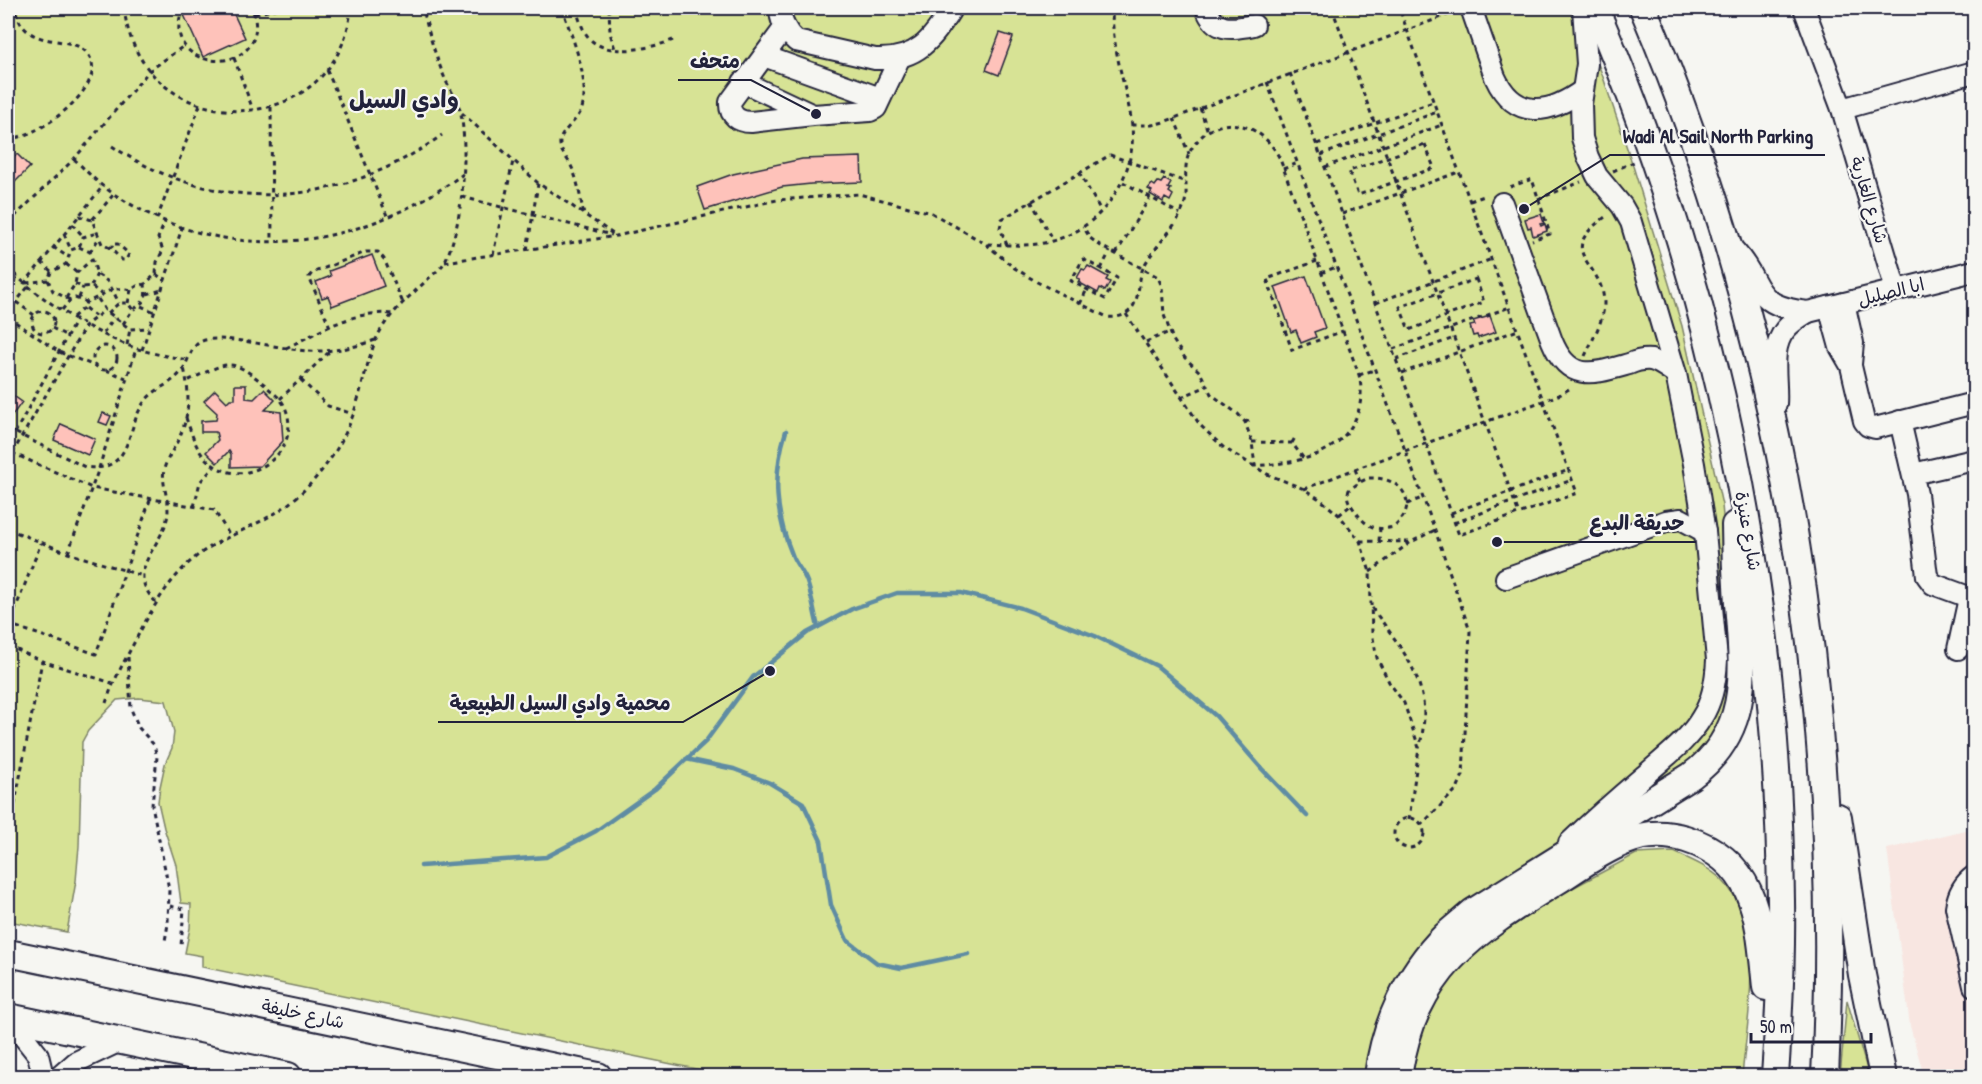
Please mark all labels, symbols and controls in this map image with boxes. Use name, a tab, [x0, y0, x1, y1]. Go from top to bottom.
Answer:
callout: متحف	[678, 42, 751, 80]
text: متحف	[690, 47, 740, 74]
district label: وادي السيل	[349, 83, 459, 118]
callout: Wadi Al Sail North Parking	[1610, 117, 1825, 155]
text: Wadi Al Sail North Parking	[1623, 122, 1813, 150]
street label: شارع الغارية	[1844, 153, 1895, 246]
street label: ابا الصليل	[1855, 271, 1927, 312]
street label: شارع عنيزة	[1729, 489, 1768, 573]
callout: حديقة البدع	[1577, 504, 1696, 542]
text: حديقة البدع	[1590, 509, 1684, 537]
callout: محمية وادي السيل الطبيعية	[438, 684, 683, 722]
text: محمية وادي السيل الطبيعية	[449, 689, 671, 719]
street label: شارع خليفة	[259, 993, 347, 1034]
scale bar	[1751, 1006, 1871, 1044]
text: 50 m	[1760, 1014, 1792, 1039]

